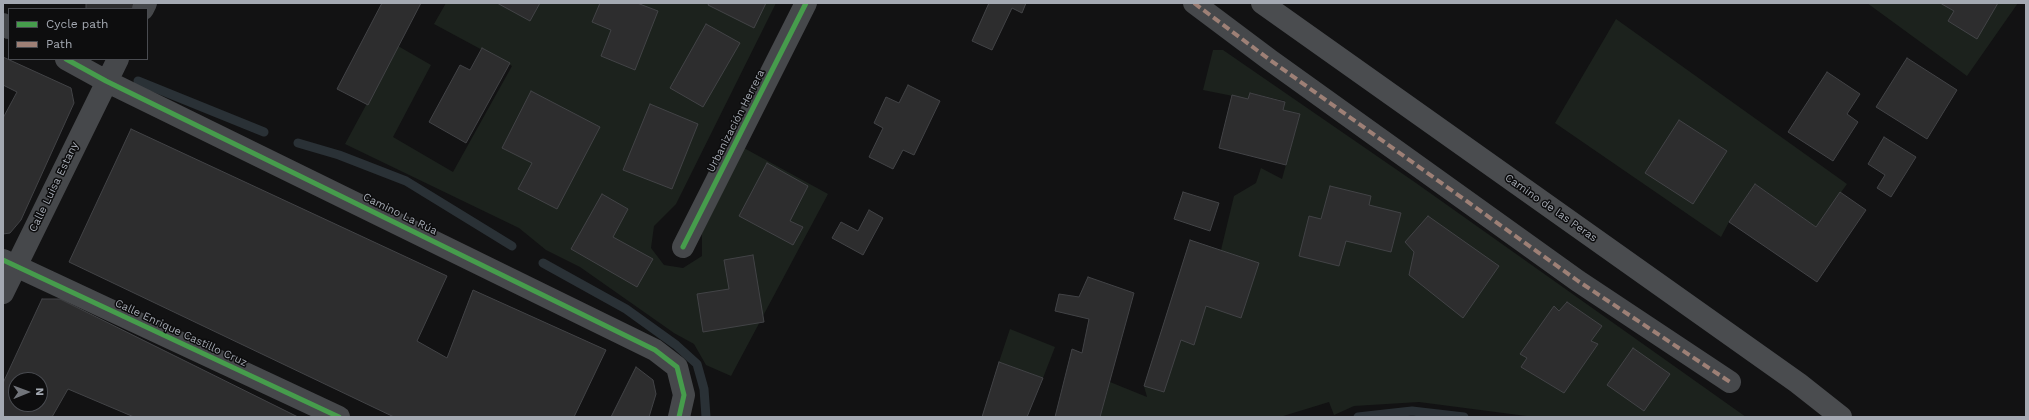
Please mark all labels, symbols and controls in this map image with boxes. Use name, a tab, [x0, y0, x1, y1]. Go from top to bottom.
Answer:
legend	[8, 8, 148, 60]
text: Cycle path	[46, 17, 108, 31]
text: Path	[46, 37, 72, 51]
street label: Urbanización Herrera	[704, 67, 768, 175]
street label: Calle Luisa Estany	[26, 140, 82, 234]
street label: Camino de las Peras	[1502, 171, 1600, 245]
street label: Camino La Rúa	[361, 190, 439, 238]
street label: Calle Enrique Castillo Cruz	[113, 296, 249, 370]
north arrow	[8, 372, 48, 412]
text: N	[33, 388, 46, 396]

